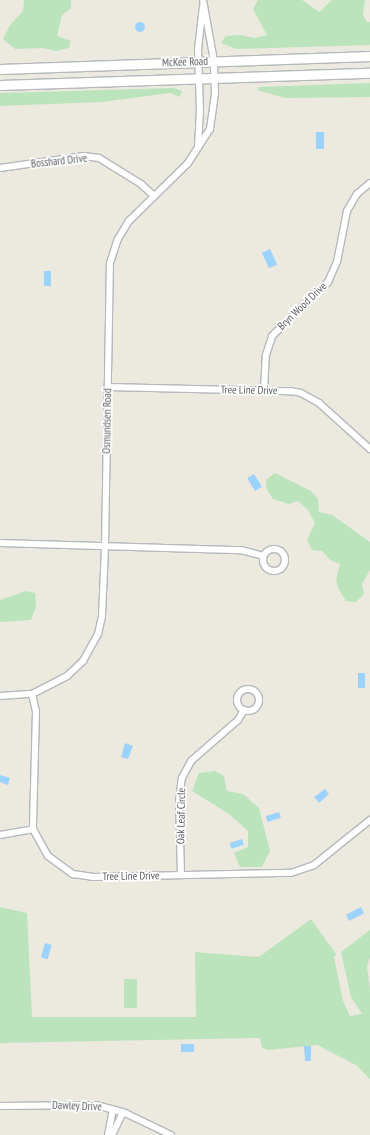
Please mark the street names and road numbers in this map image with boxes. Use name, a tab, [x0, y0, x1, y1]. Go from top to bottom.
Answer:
street label: McKee Road	[162, 55, 208, 69]
street label: Bosshard Drive	[30, 151, 88, 171]
street label: Bryn Wood Drive	[275, 279, 329, 333]
street label: Tree Line Drive	[220, 383, 278, 397]
street label: Osmundsen Road	[100, 388, 114, 454]
street label: Oak Leaf Circle	[174, 788, 188, 844]
street label: Tree Line Drive	[102, 869, 160, 883]
street label: Dawley Drive	[52, 1099, 102, 1113]

